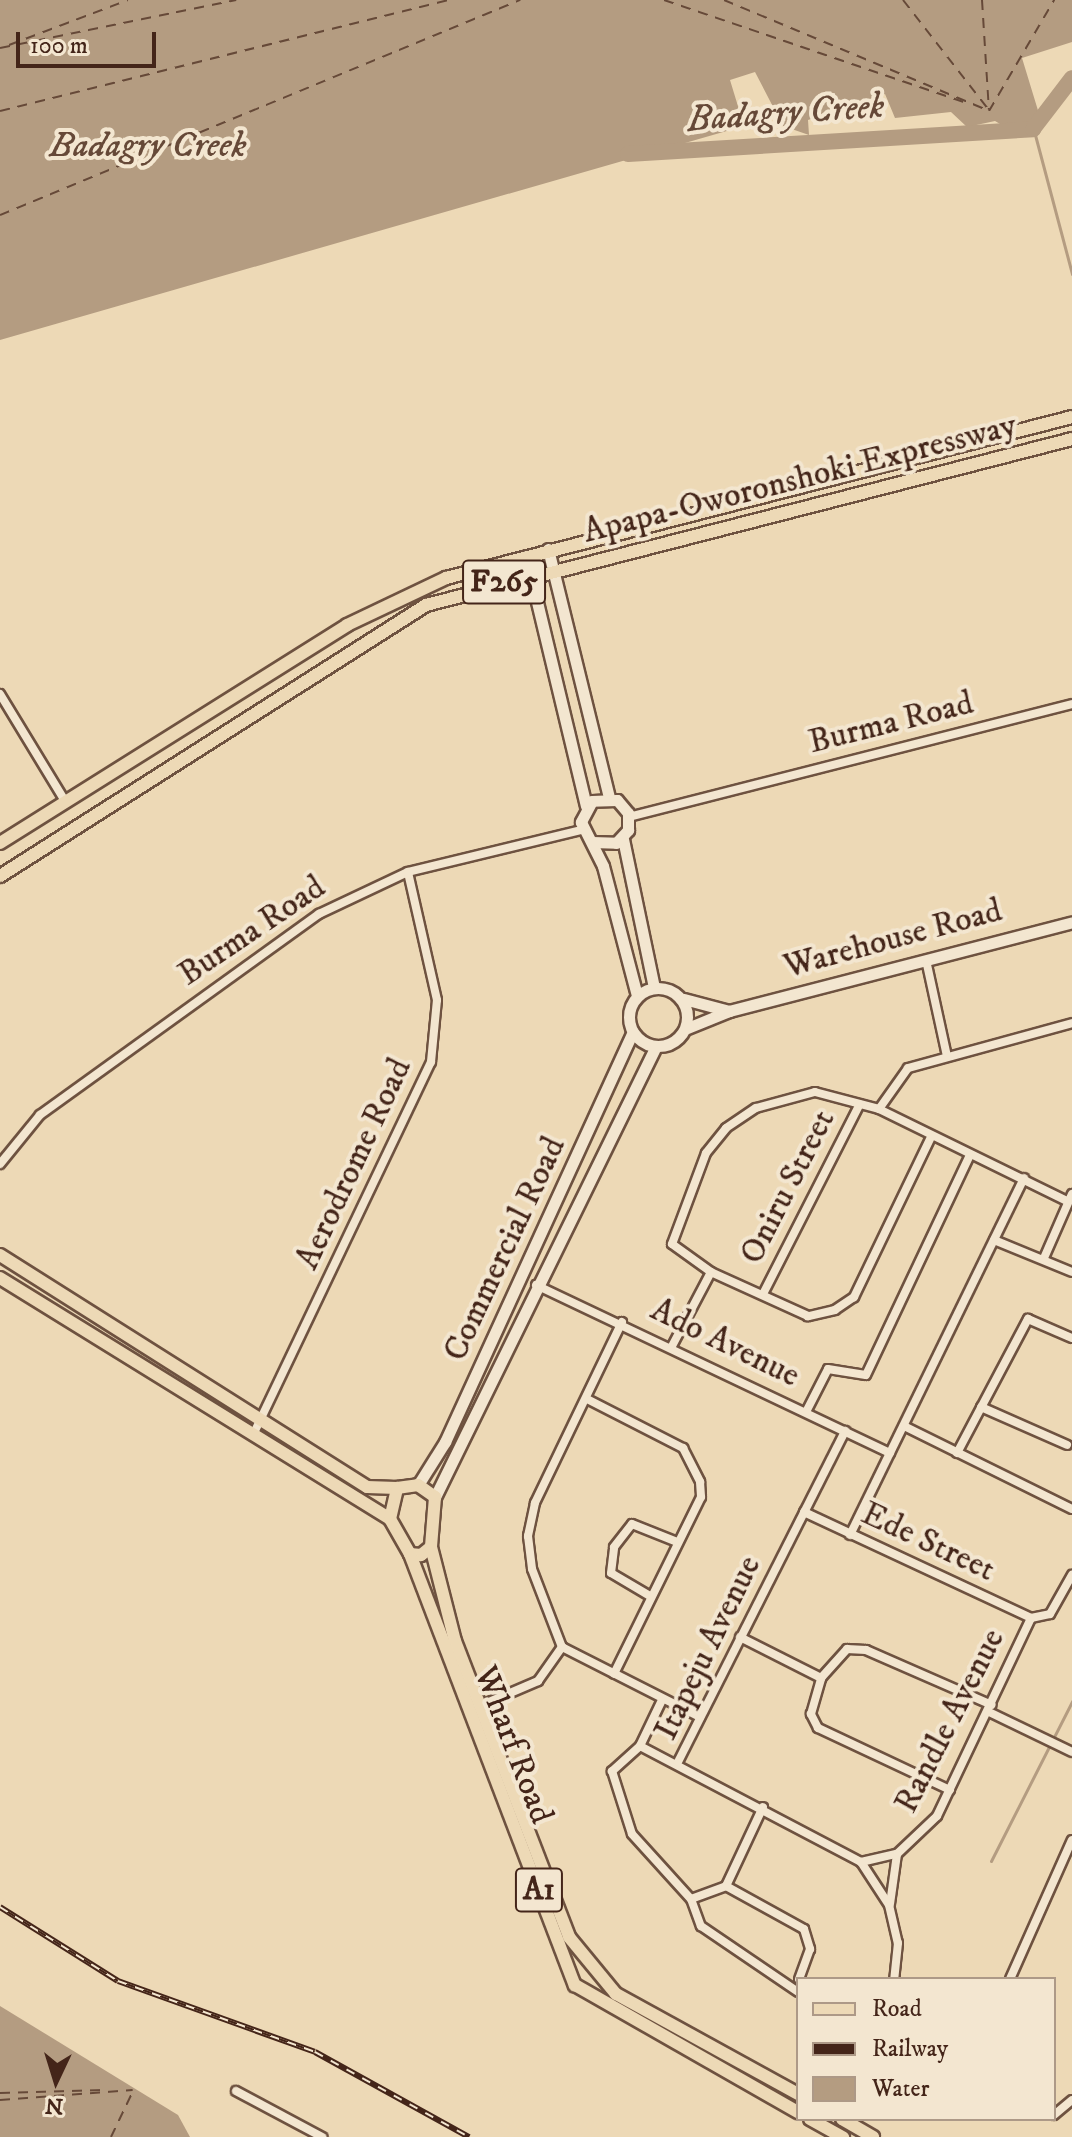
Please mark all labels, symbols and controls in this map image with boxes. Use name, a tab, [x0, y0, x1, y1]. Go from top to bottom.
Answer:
scale bar	[20, 16, 160, 66]
text: 100 m	[30, 31, 88, 61]
water label: Badagry Creek	[686, 85, 886, 141]
water label: Badagry Creek	[49, 124, 247, 168]
street label: Apapa-Oworonshoki Expressway	[579, 405, 1021, 553]
road number: F265	[462, 554, 546, 610]
street label: Burma Road	[804, 683, 978, 763]
street label: Burma Road	[171, 867, 333, 995]
street label: Warehouse Road	[779, 890, 1007, 988]
street label: Aerodrome Road	[287, 1052, 421, 1276]
street label: Oniru Street	[732, 1103, 844, 1271]
street label: Commercial Road	[435, 1130, 575, 1368]
street label: Ado Avenue	[644, 1289, 806, 1397]
street label: Ede Street	[855, 1493, 1001, 1591]
street label: Itapeju Avenue	[646, 1549, 770, 1747]
street label: Randle Avenue	[886, 1622, 1014, 1820]
street label: Wharf Road	[464, 1660, 562, 1830]
road number: A1	[513, 1862, 565, 1918]
legend	[796, 1977, 1056, 2121]
text: Road	[872, 1994, 922, 2024]
text: Railway	[872, 2034, 948, 2064]
north arrow	[16, 2041, 96, 2121]
text: Water	[872, 2074, 929, 2104]
text: N	[44, 2091, 64, 2120]

